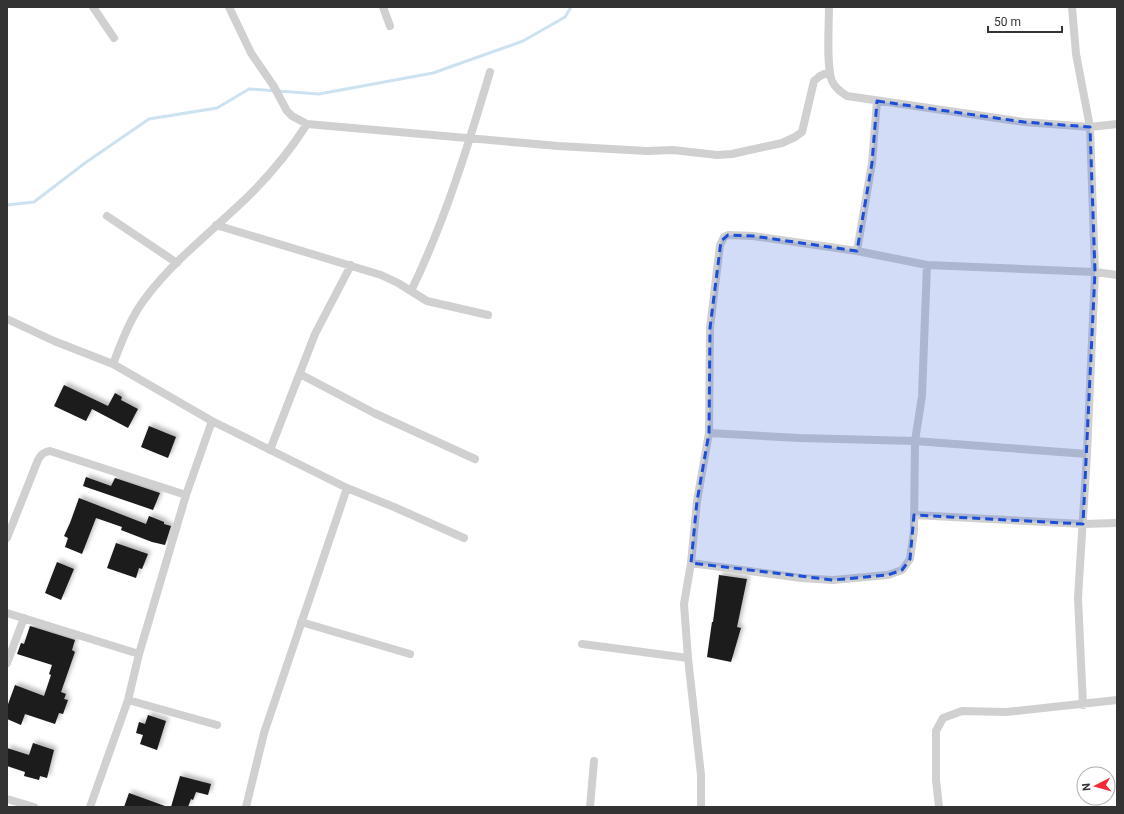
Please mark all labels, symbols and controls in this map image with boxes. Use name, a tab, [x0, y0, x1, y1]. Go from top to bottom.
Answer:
scale bar	[988, 8, 1062, 34]
text: 50 m	[994, 15, 1021, 29]
north arrow	[1076, 766, 1116, 806]
text: N	[1080, 782, 1093, 792]

